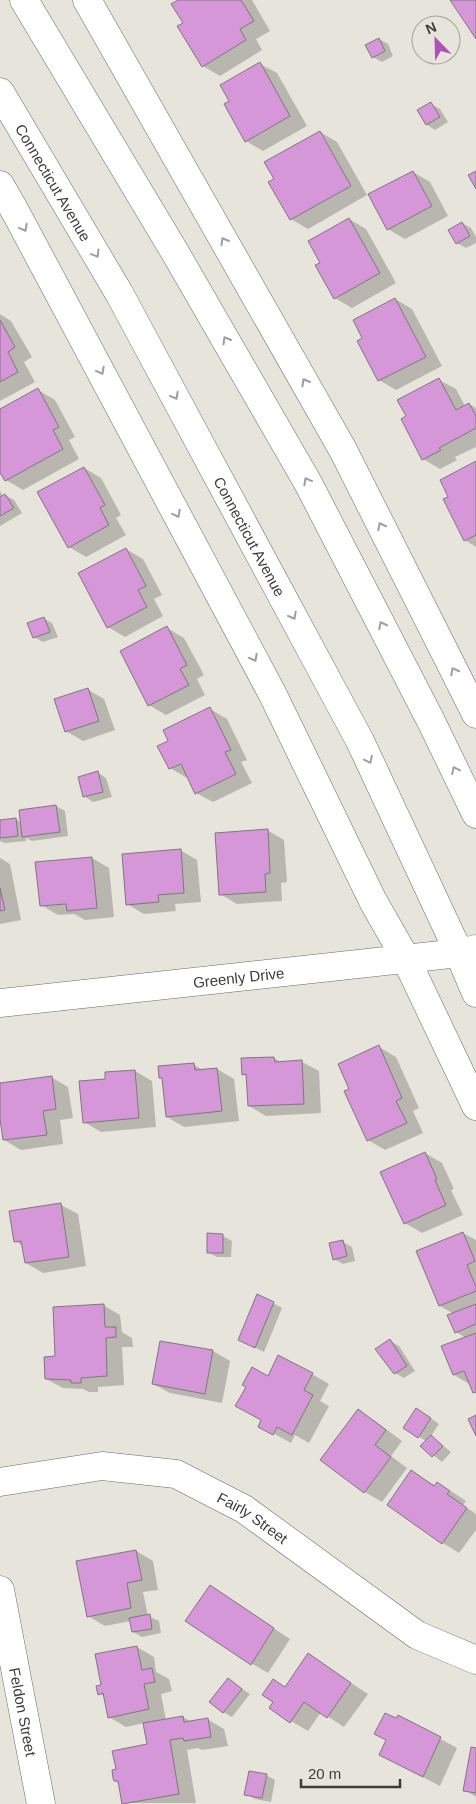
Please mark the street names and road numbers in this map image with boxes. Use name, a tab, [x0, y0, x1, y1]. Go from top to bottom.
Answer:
street label: Connecticut Avenue	[12, 121, 95, 244]
street label: Connecticut Avenue	[211, 474, 289, 599]
street label: Greenly Drive	[192, 964, 285, 990]
street label: Fairly Street	[215, 1488, 292, 1547]
street label: Feldon Street	[7, 1666, 40, 1758]

